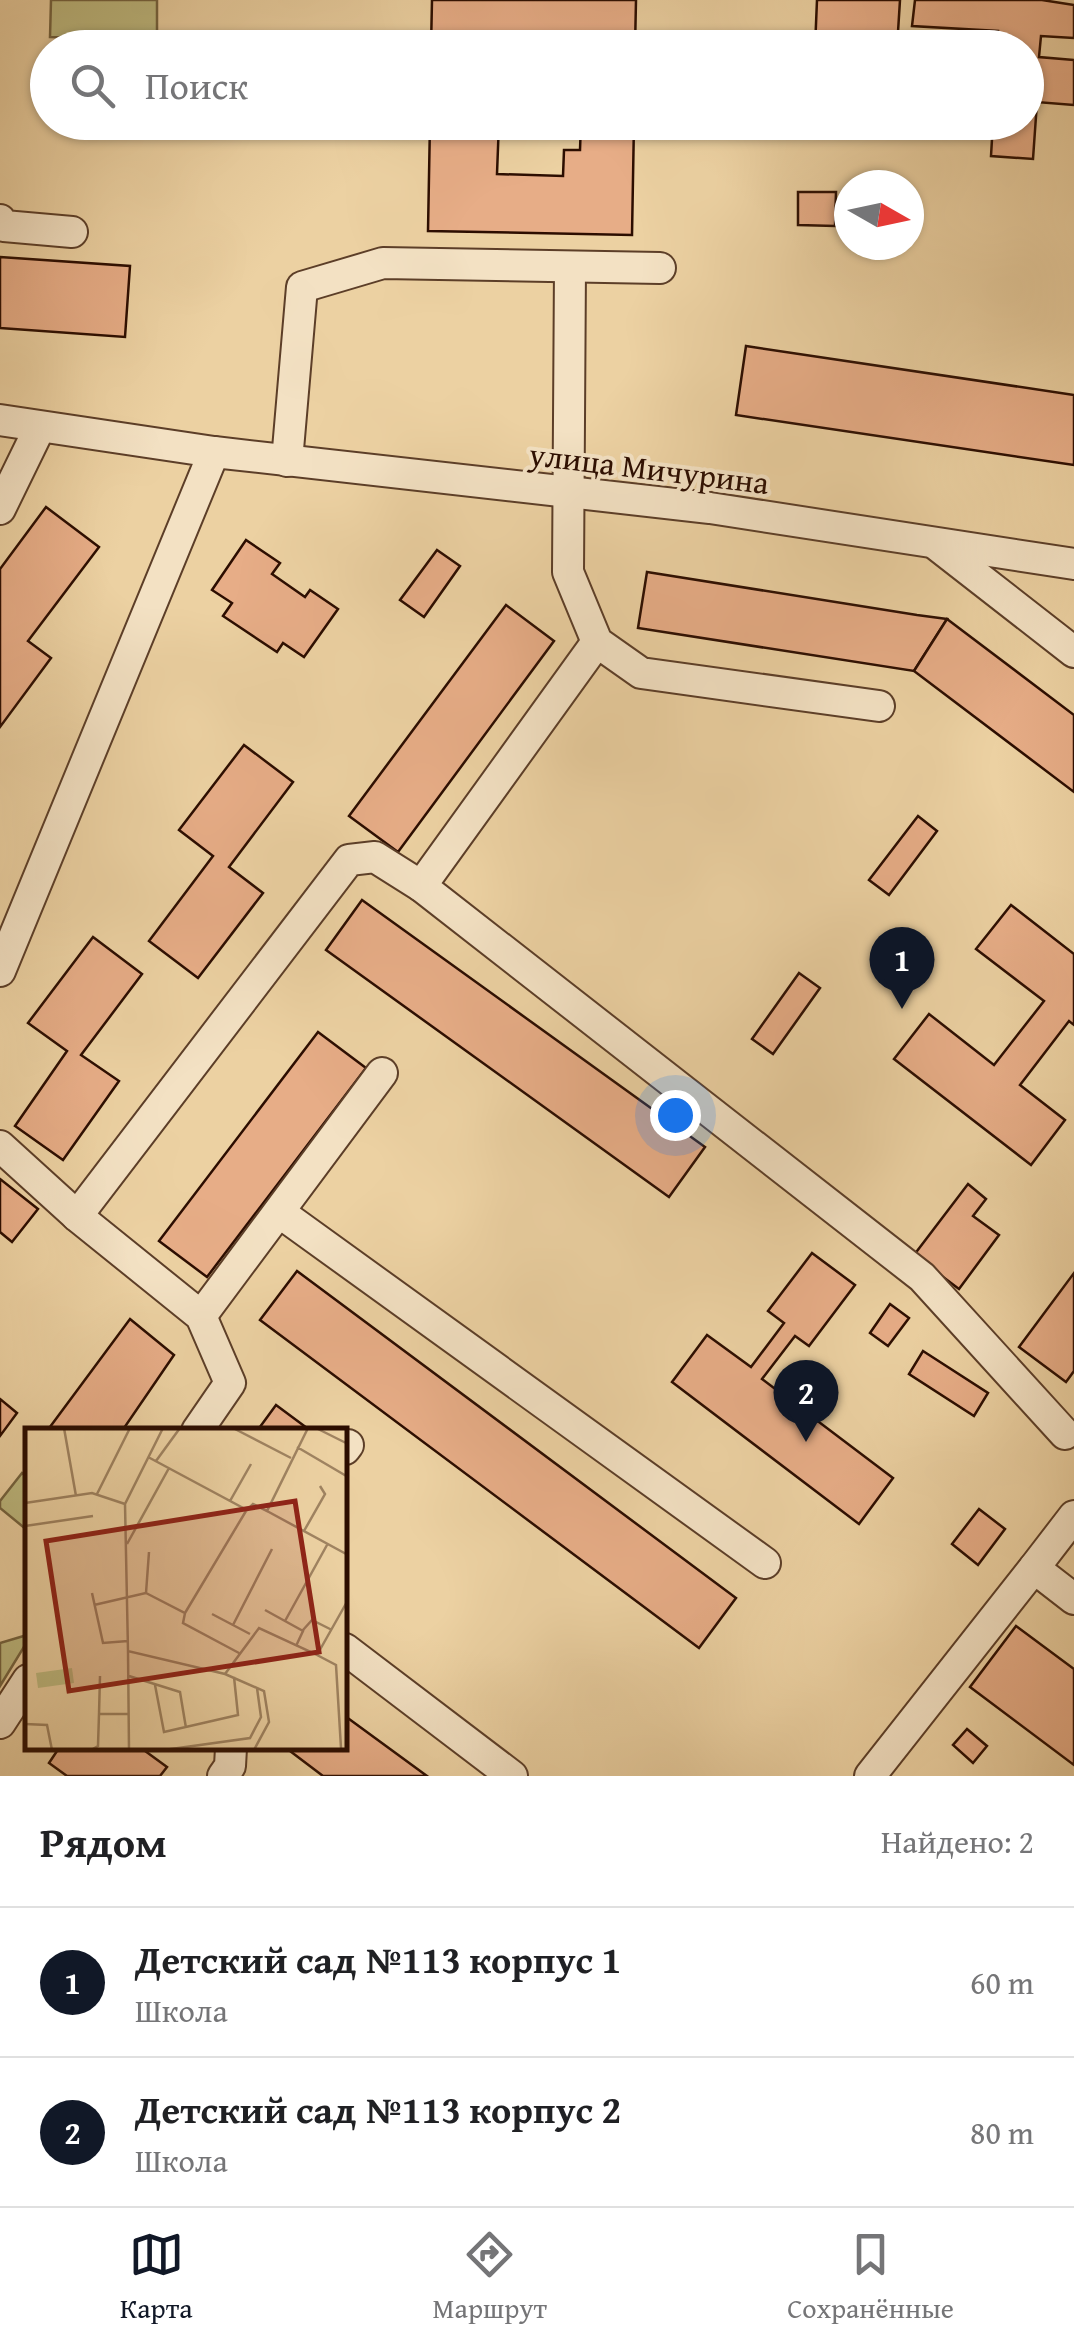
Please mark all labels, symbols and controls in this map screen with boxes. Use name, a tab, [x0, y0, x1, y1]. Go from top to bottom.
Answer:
search box	[30, 30, 1044, 140]
text: Поиск	[145, 57, 248, 113]
icon: search	[65, 58, 120, 113]
north arrow	[834, 170, 924, 260]
street label: улица Мичурина	[525, 430, 772, 506]
pin: 1	[870, 926, 934, 1009]
your location	[650, 1090, 701, 1141]
pin: 2	[774, 1360, 838, 1442]
inset map	[25, 1428, 348, 1751]
text: Рядом	[40, 1811, 167, 1872]
text: Найдено: 2	[881, 1818, 1034, 1865]
text: Детский сад №113 корпус 1	[135, 1931, 621, 1987]
text: 1	[64, 1959, 81, 2006]
text: 60 m	[970, 1959, 1034, 2006]
text: Школа	[135, 1987, 228, 2034]
text: Детский сад №113 корпус 2	[135, 2081, 621, 2137]
text: 2	[64, 2109, 81, 2156]
text: 80 m	[970, 2109, 1034, 2156]
text: Школа	[135, 2137, 228, 2184]
tab: Карта	[120, 2227, 193, 2328]
tab: Маршрут	[433, 2227, 547, 2328]
tab: Сохранённые	[787, 2227, 954, 2328]

